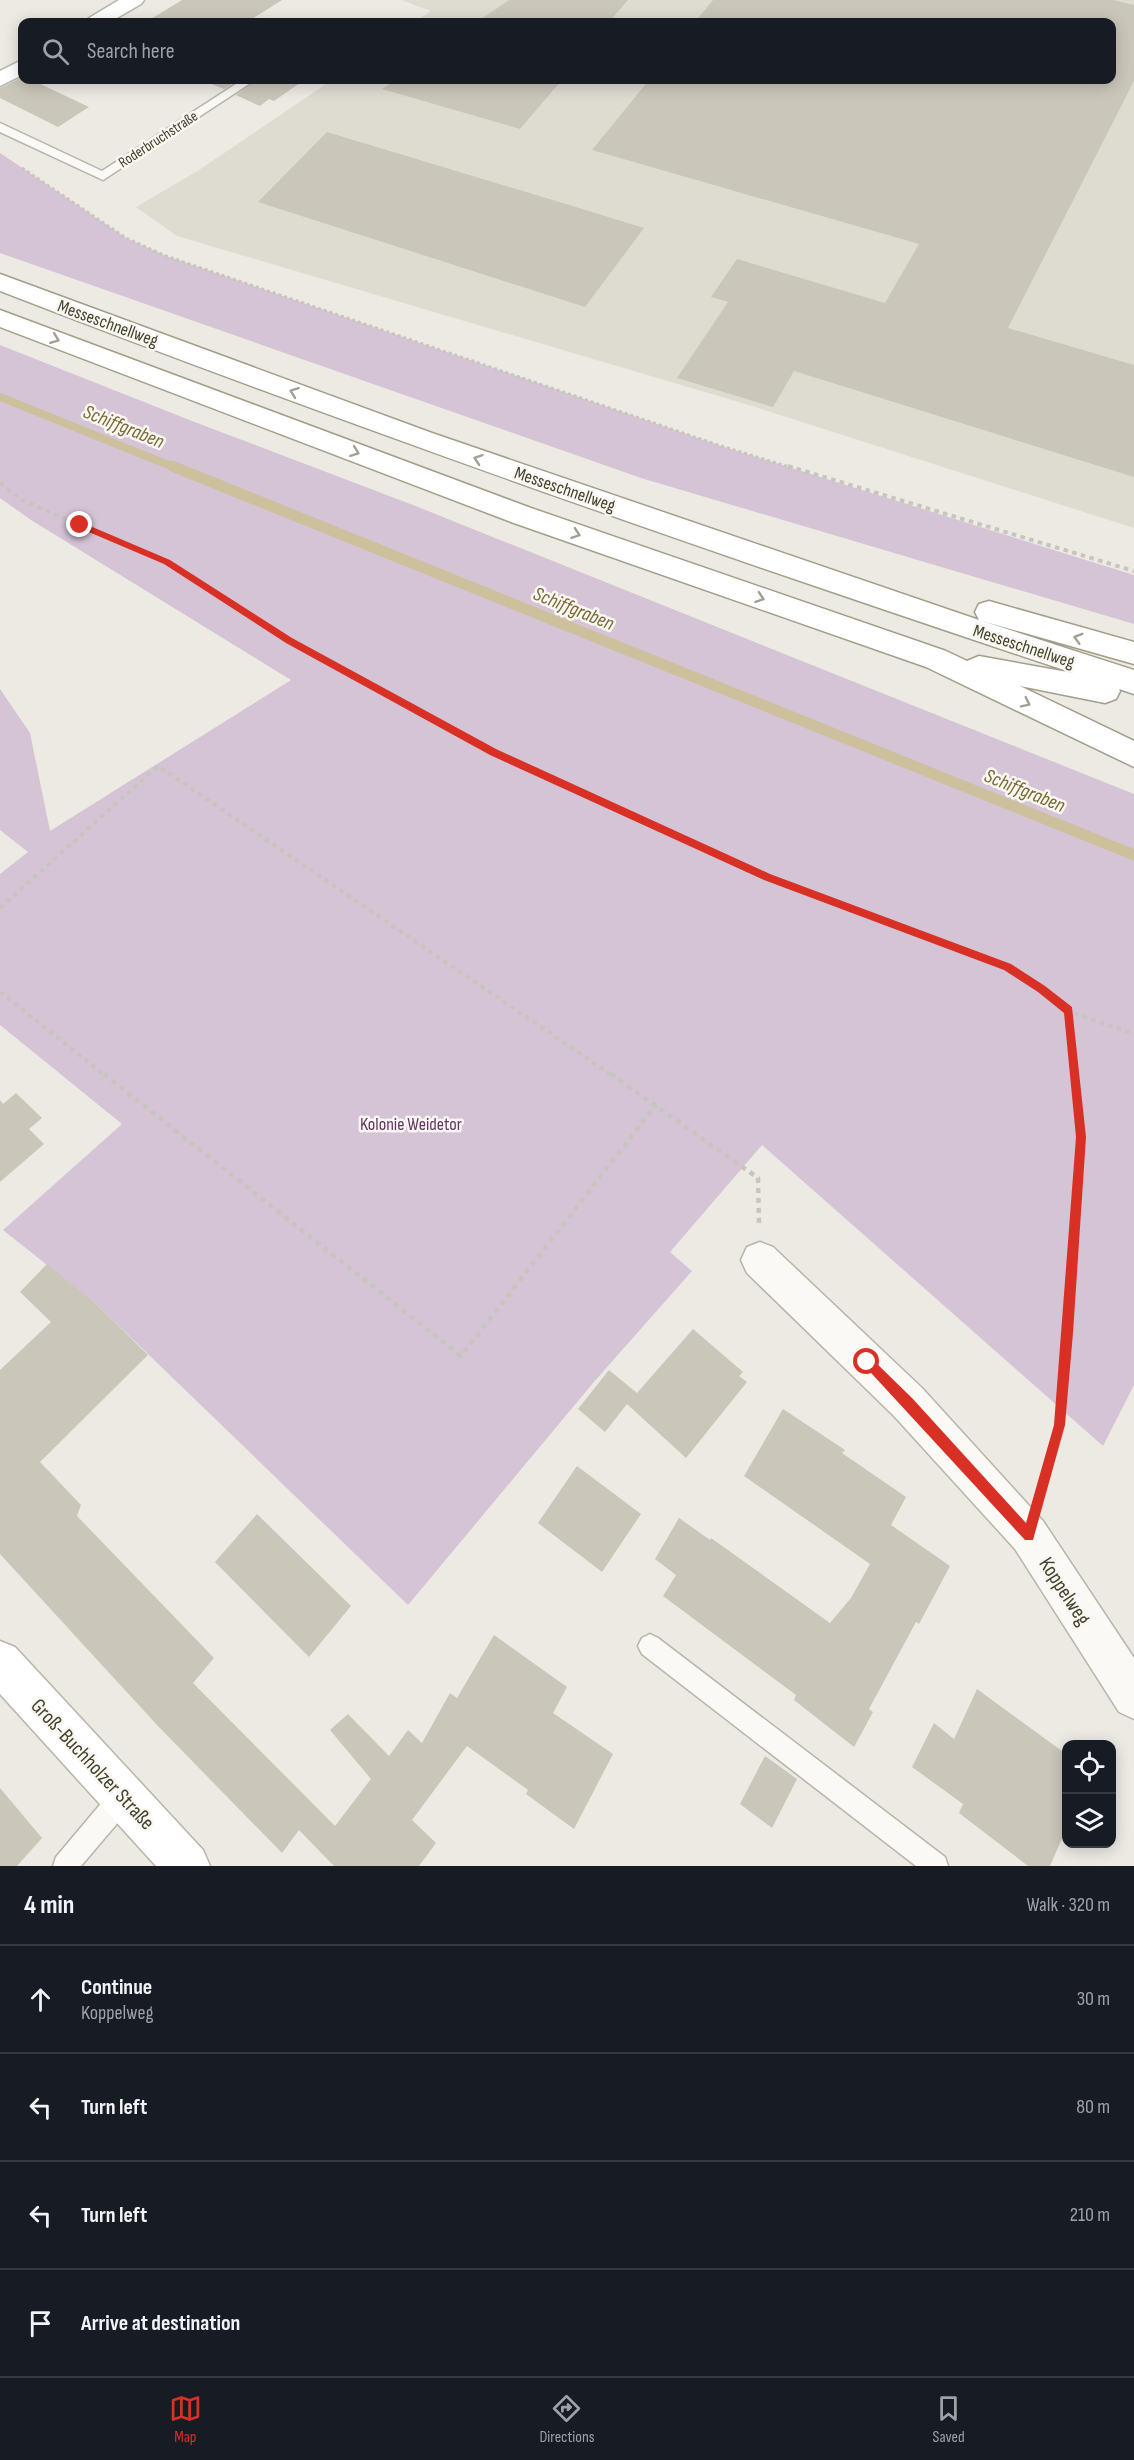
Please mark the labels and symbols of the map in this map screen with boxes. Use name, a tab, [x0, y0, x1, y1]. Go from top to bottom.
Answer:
street label: Roderbruchstraße	[115, 107, 202, 172]
street label: Messeschnellweg	[55, 296, 161, 351]
one-way arrow	[49, 331, 60, 344]
one-way arrow	[290, 387, 300, 400]
water label: Schiffgraben	[80, 400, 168, 454]
one-way arrow	[349, 445, 360, 458]
one-way arrow	[473, 453, 484, 466]
street label: Messeschnellweg	[512, 462, 618, 517]
route end	[66, 511, 92, 537]
one-way arrow	[570, 527, 581, 539]
water label: Schiffgraben	[530, 582, 618, 636]
one-way arrow	[755, 591, 765, 603]
street label: Messeschnellweg	[971, 620, 1077, 673]
one-way arrow	[1073, 632, 1083, 645]
one-way arrow	[1020, 695, 1031, 707]
water label: Schiffgraben	[981, 764, 1069, 818]
park label: Kolonie Weidetor	[360, 1114, 462, 1135]
route start	[853, 1348, 879, 1374]
street label: Koppelweg	[1033, 1553, 1096, 1630]
street label: Groß-Buchholzer Straße	[25, 1694, 160, 1835]

